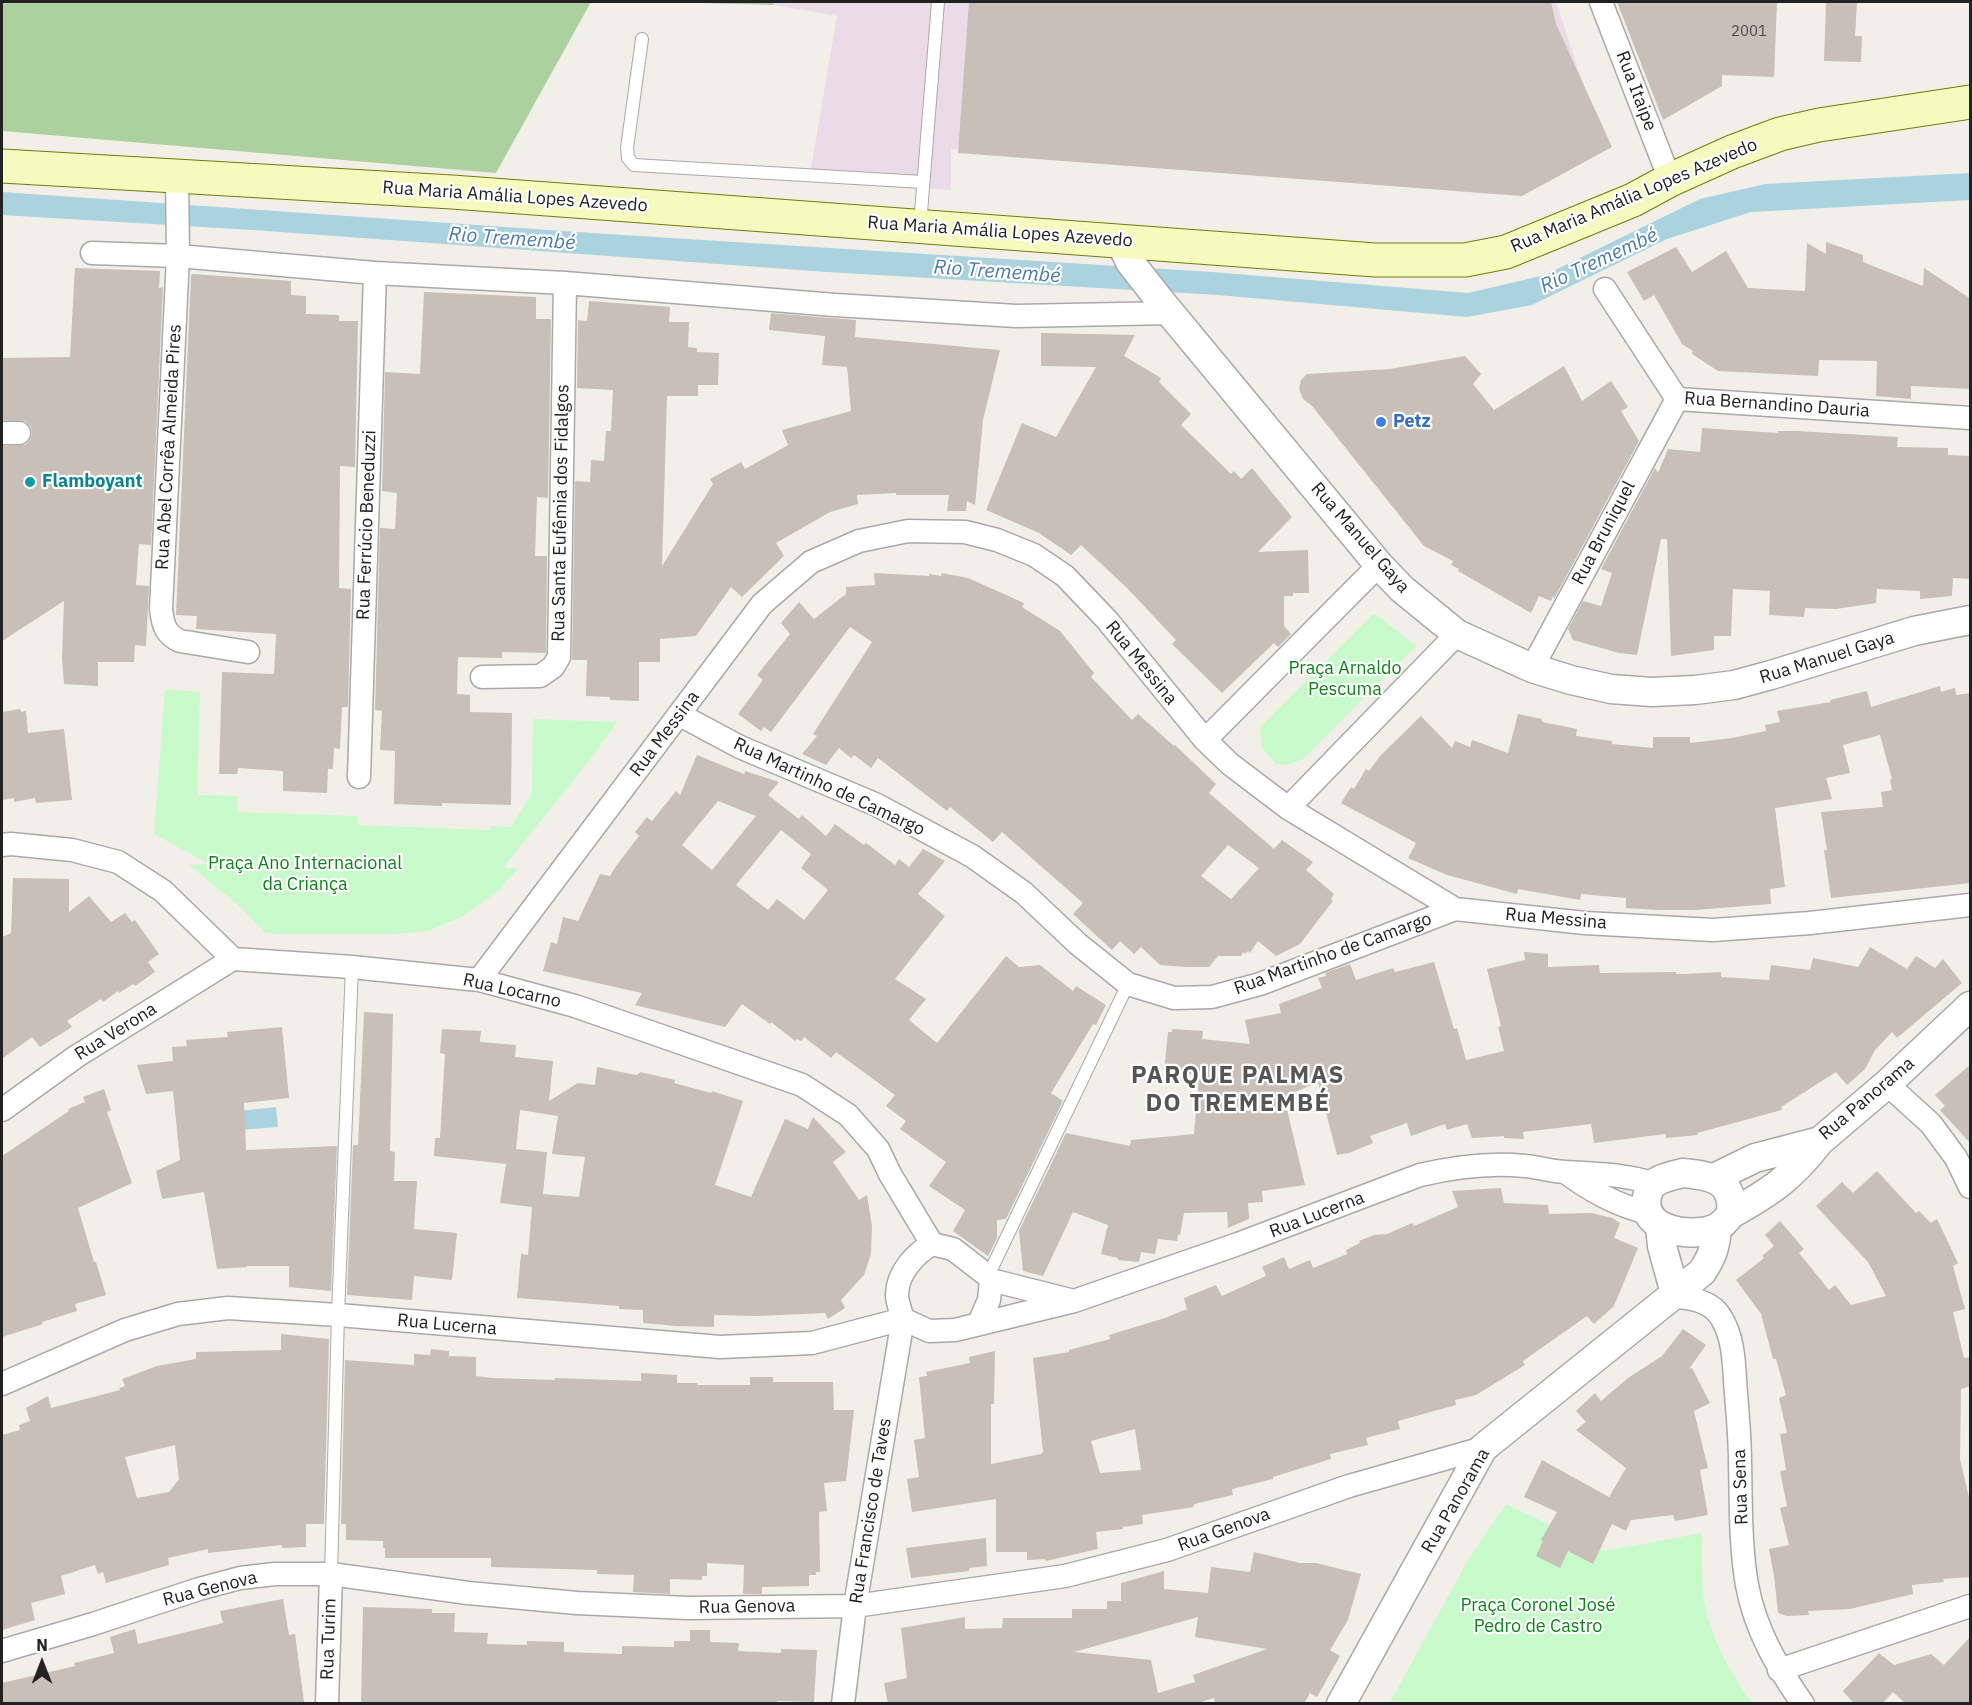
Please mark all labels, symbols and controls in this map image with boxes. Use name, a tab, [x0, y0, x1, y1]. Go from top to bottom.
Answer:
house number: 2001	[1731, 23, 1767, 41]
street label: Rua Itaipe	[1611, 48, 1661, 134]
street label: Rua Maria Amália Lopes Azevedo	[1507, 134, 1761, 258]
street label: Rua Maria Amália Lopes Azevedo	[382, 177, 648, 217]
street label: Rua Maria Amália Lopes Azevedo	[867, 212, 1133, 252]
water label: Rio Tremembé	[448, 223, 576, 255]
water label: Rio Tremembé	[1536, 223, 1662, 299]
water label: Rio Tremembé	[933, 256, 1061, 288]
street label: Rua Abel Corrêa Almeida Pires	[152, 324, 186, 570]
street label: Rua Santa Eufêmia dos Fidalgos	[548, 384, 574, 642]
street label: Rua Bernandino Dauria	[1683, 388, 1871, 422]
place label: Petz	[1393, 411, 1431, 433]
marker: Petz	[1374, 415, 1388, 429]
street label: Rua Ferrúcio Beneduzzi	[353, 430, 381, 620]
place label: Flamboyant	[42, 471, 142, 493]
marker: Flamboyant	[23, 475, 37, 489]
street label: Rua Bruniquel	[1568, 477, 1640, 589]
street label: Rua Manuel Gaya	[1306, 478, 1414, 598]
street label: Rua Messina	[1101, 617, 1181, 709]
street label: Rua Manuel Gaya	[1757, 627, 1897, 689]
park label: Praça Arnaldo Pescuma	[1288, 658, 1402, 700]
street label: Rua Messina	[626, 687, 704, 781]
street label: Rua Martinho de Camargo	[730, 733, 928, 841]
park label: Praça Ano Internacional da Criança	[208, 853, 402, 896]
street label: Rua Messina	[1504, 904, 1608, 934]
street label: Rua Martinho de Camargo	[1231, 908, 1435, 1000]
street label: Rua Locarno	[461, 969, 563, 1013]
street label: Rua Verona	[71, 998, 161, 1066]
street label: Rua Panorama	[1815, 1053, 1919, 1145]
district label: PARQUE PALMAS DO TREMEMBÉ	[1131, 1062, 1345, 1118]
street label: Rua Lucerna	[1266, 1187, 1368, 1243]
street label: Rua Lucerna	[396, 1310, 498, 1340]
street label: Rua Francisco de Taves	[846, 1417, 896, 1605]
street label: Rua Panorama	[1417, 1445, 1495, 1557]
street label: Rua Sena	[1729, 1449, 1753, 1525]
street label: Rua Genova	[1175, 1503, 1273, 1557]
street label: Rua Genova	[161, 1567, 259, 1611]
street label: Rua Genova	[699, 1595, 795, 1619]
park label: Praça Coronel José Pedro de Castro	[1461, 1595, 1615, 1638]
street label: Rua Turim	[317, 1598, 341, 1680]
north arrow	[12, 1633, 72, 1693]
text: N	[36, 1635, 48, 1655]

